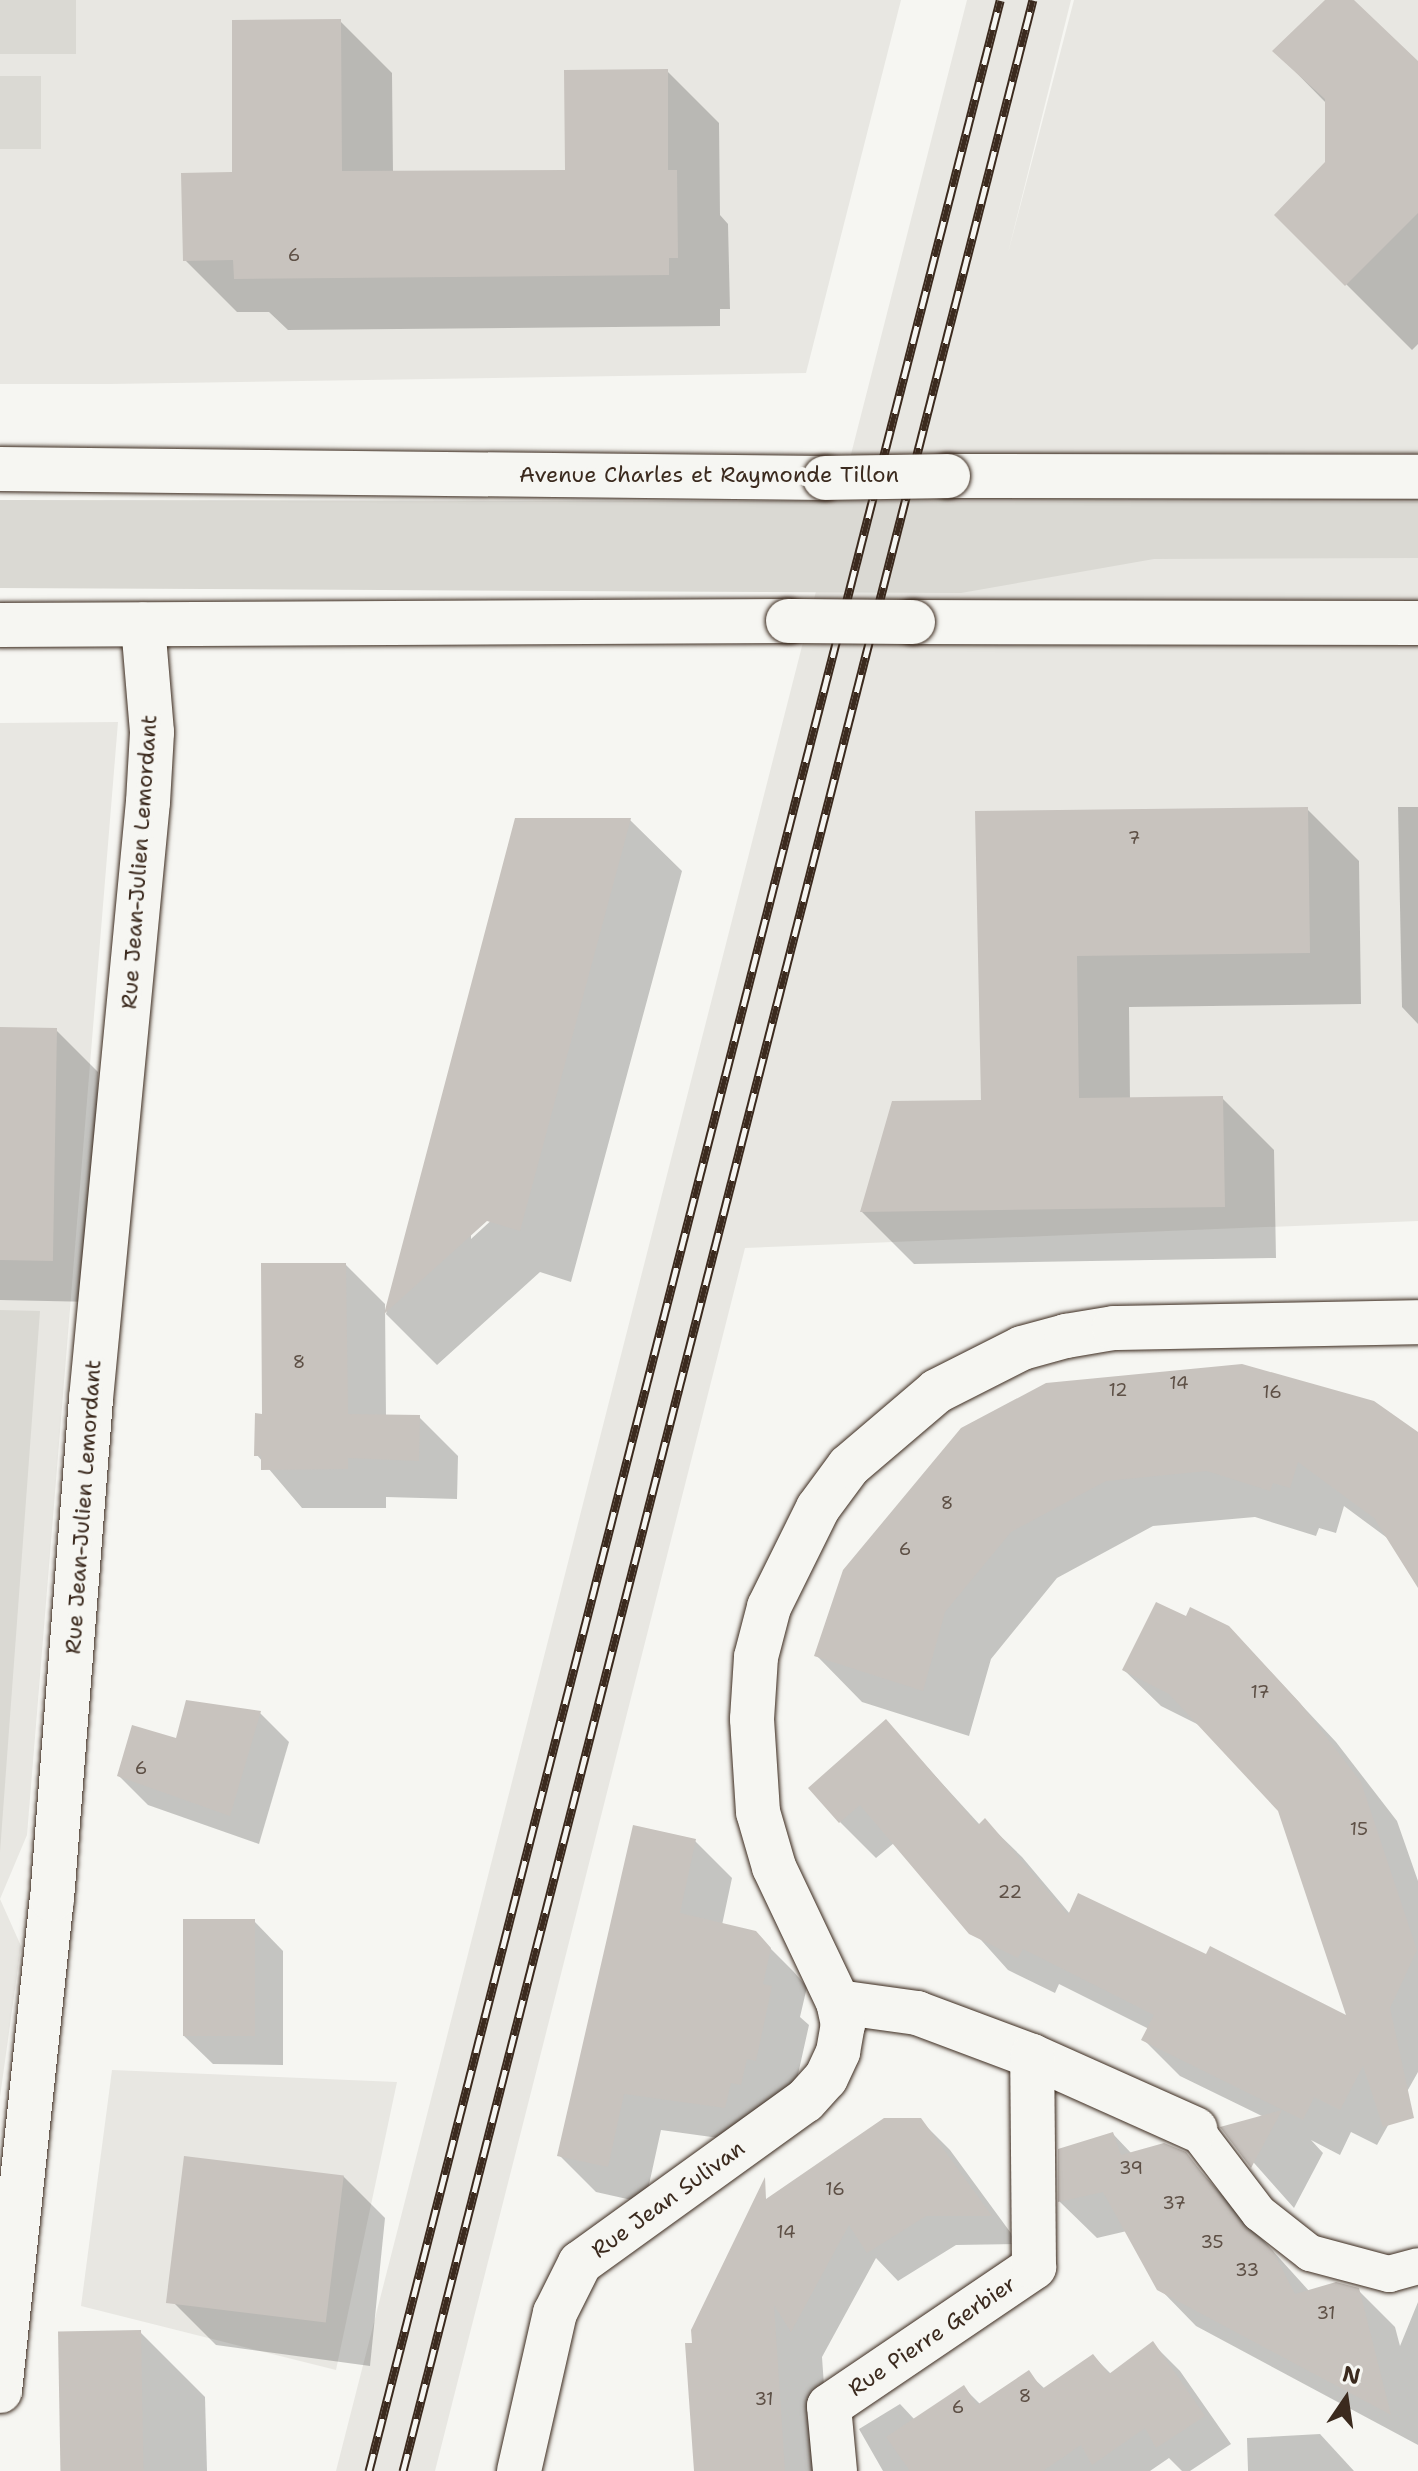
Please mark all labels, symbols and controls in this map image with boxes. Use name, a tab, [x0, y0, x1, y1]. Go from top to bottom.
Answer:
house number: 6	[288, 244, 300, 266]
street label: Avenue Charles et Raymonde Tillon	[519, 462, 899, 488]
street label: Rue Jean-Julien Lemordant	[116, 714, 162, 1010]
house number: 7	[1128, 827, 1140, 849]
house number: 8	[293, 1351, 305, 1373]
street label: Rue Jean-Julien Lemordant	[60, 1359, 106, 1655]
house number: 14	[1169, 1372, 1189, 1394]
house number: 12	[1108, 1379, 1128, 1401]
house number: 16	[1262, 1381, 1282, 1403]
house number: 8	[941, 1492, 953, 1514]
house number: 6	[899, 1538, 911, 1560]
house number: 17	[1250, 1681, 1270, 1703]
house number: 6	[135, 1757, 147, 1779]
house number: 15	[1350, 1818, 1368, 1840]
house number: 22	[998, 1881, 1022, 1903]
street label: Rue Jean Sulivan	[586, 2135, 750, 2263]
house number: 39	[1119, 2157, 1143, 2179]
house number: 16	[825, 2178, 845, 2200]
house number: 37	[1162, 2192, 1186, 2214]
house number: 14	[776, 2221, 796, 2243]
house number: 35	[1200, 2231, 1224, 2253]
house number: 33	[1235, 2259, 1259, 2281]
street label: Rue Pierre Gerbier	[843, 2270, 1021, 2402]
house number: 31	[1316, 2302, 1336, 2324]
north arrow	[1306, 2359, 1386, 2439]
text: N	[1340, 2359, 1363, 2391]
house number: 8	[1019, 2385, 1031, 2407]
house number: 31	[754, 2388, 774, 2410]
house number: 6	[952, 2396, 964, 2418]

